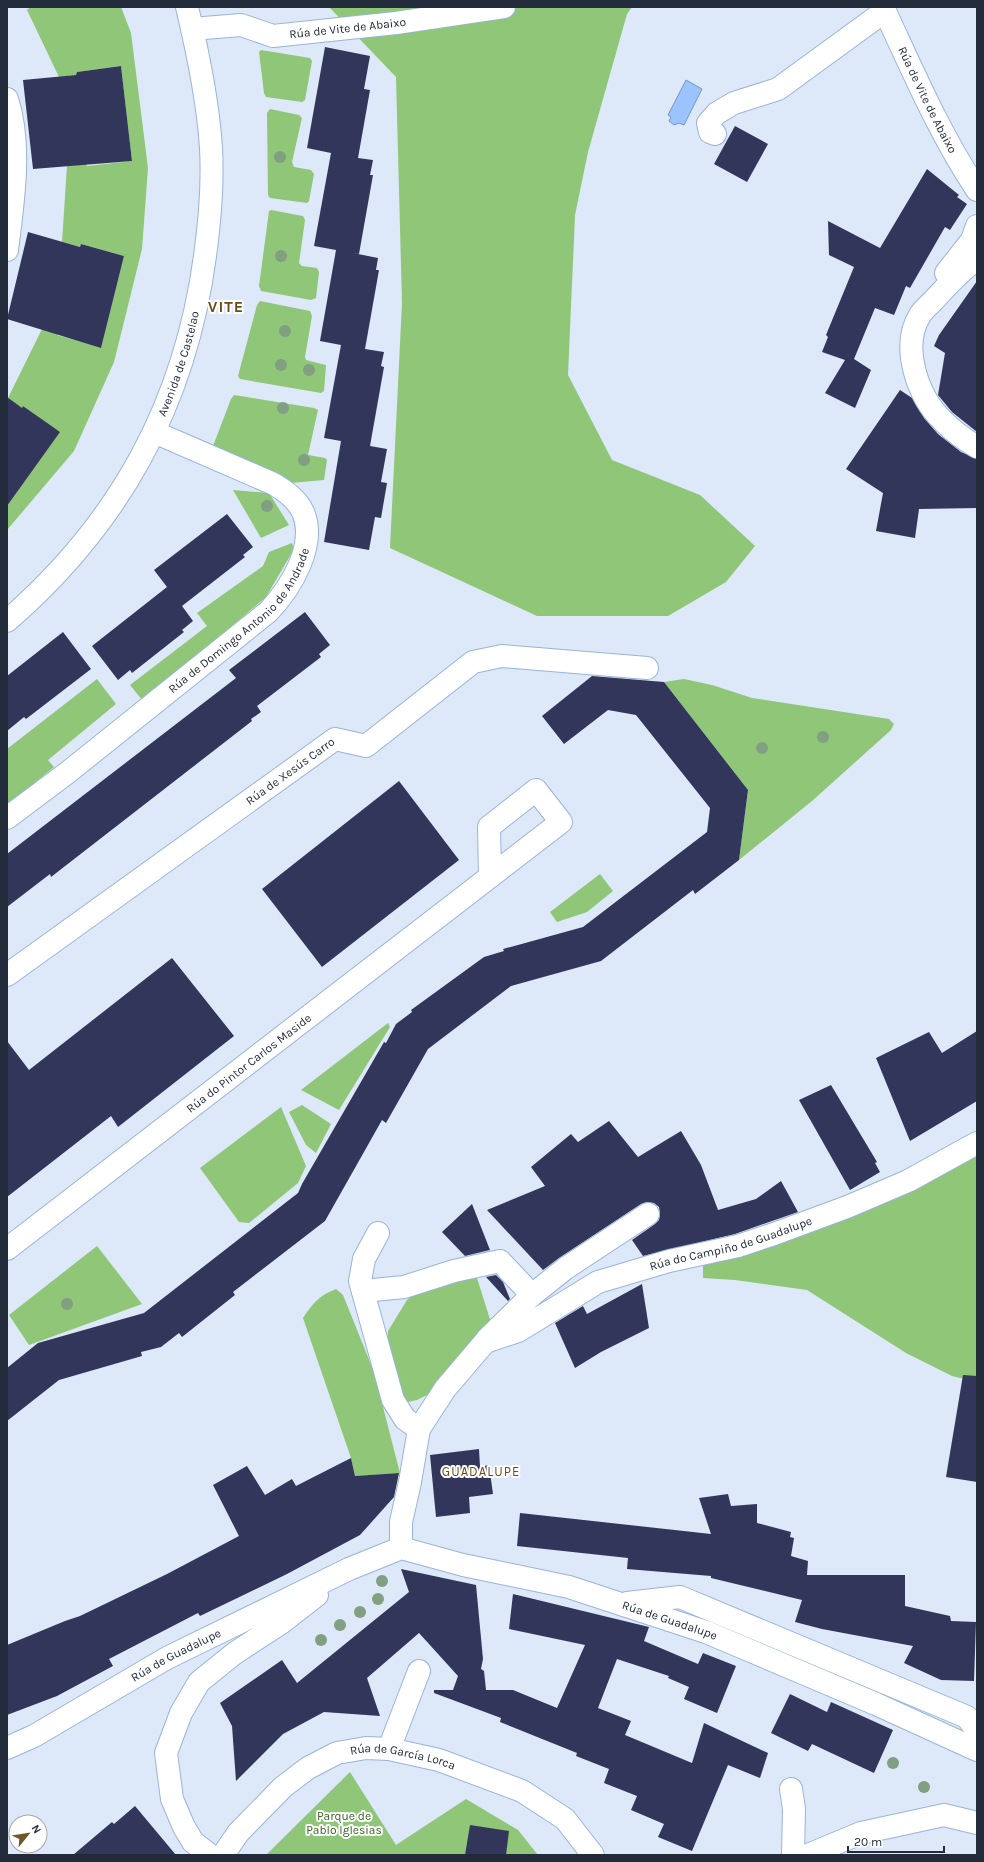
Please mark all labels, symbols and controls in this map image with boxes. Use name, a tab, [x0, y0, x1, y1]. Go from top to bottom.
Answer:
street label: Rúa de Vite de Abaixo	[289, 15, 407, 41]
street label: Rúa de Vite de Abaixo	[895, 44, 960, 156]
district label: VITE	[208, 297, 244, 316]
street label: Avenida de Castelao	[155, 310, 202, 418]
street label: Rúa de Domingo Antonio de Andrade	[166, 546, 312, 696]
street label: Rúa de Xesús Carro	[243, 734, 337, 808]
street label: Rúa do Pintor Carlos Maside	[184, 1011, 314, 1116]
street label: Rúa do Campiño de Guadalupe	[648, 1214, 814, 1273]
district label: GUADALUPE	[442, 1464, 520, 1479]
street label: Rúa de Guadalupe	[620, 1598, 719, 1643]
street label: Rúa de Guadalupe	[129, 1626, 223, 1685]
street label: Rúa de García Lorca	[349, 1741, 457, 1773]
park label: Parque de Pablo Iglesias	[306, 1809, 382, 1837]
north arrow	[8, 1814, 48, 1854]
text: N	[29, 1823, 44, 1836]
scale bar	[848, 1828, 944, 1854]
text: 20 m	[854, 1835, 882, 1849]

